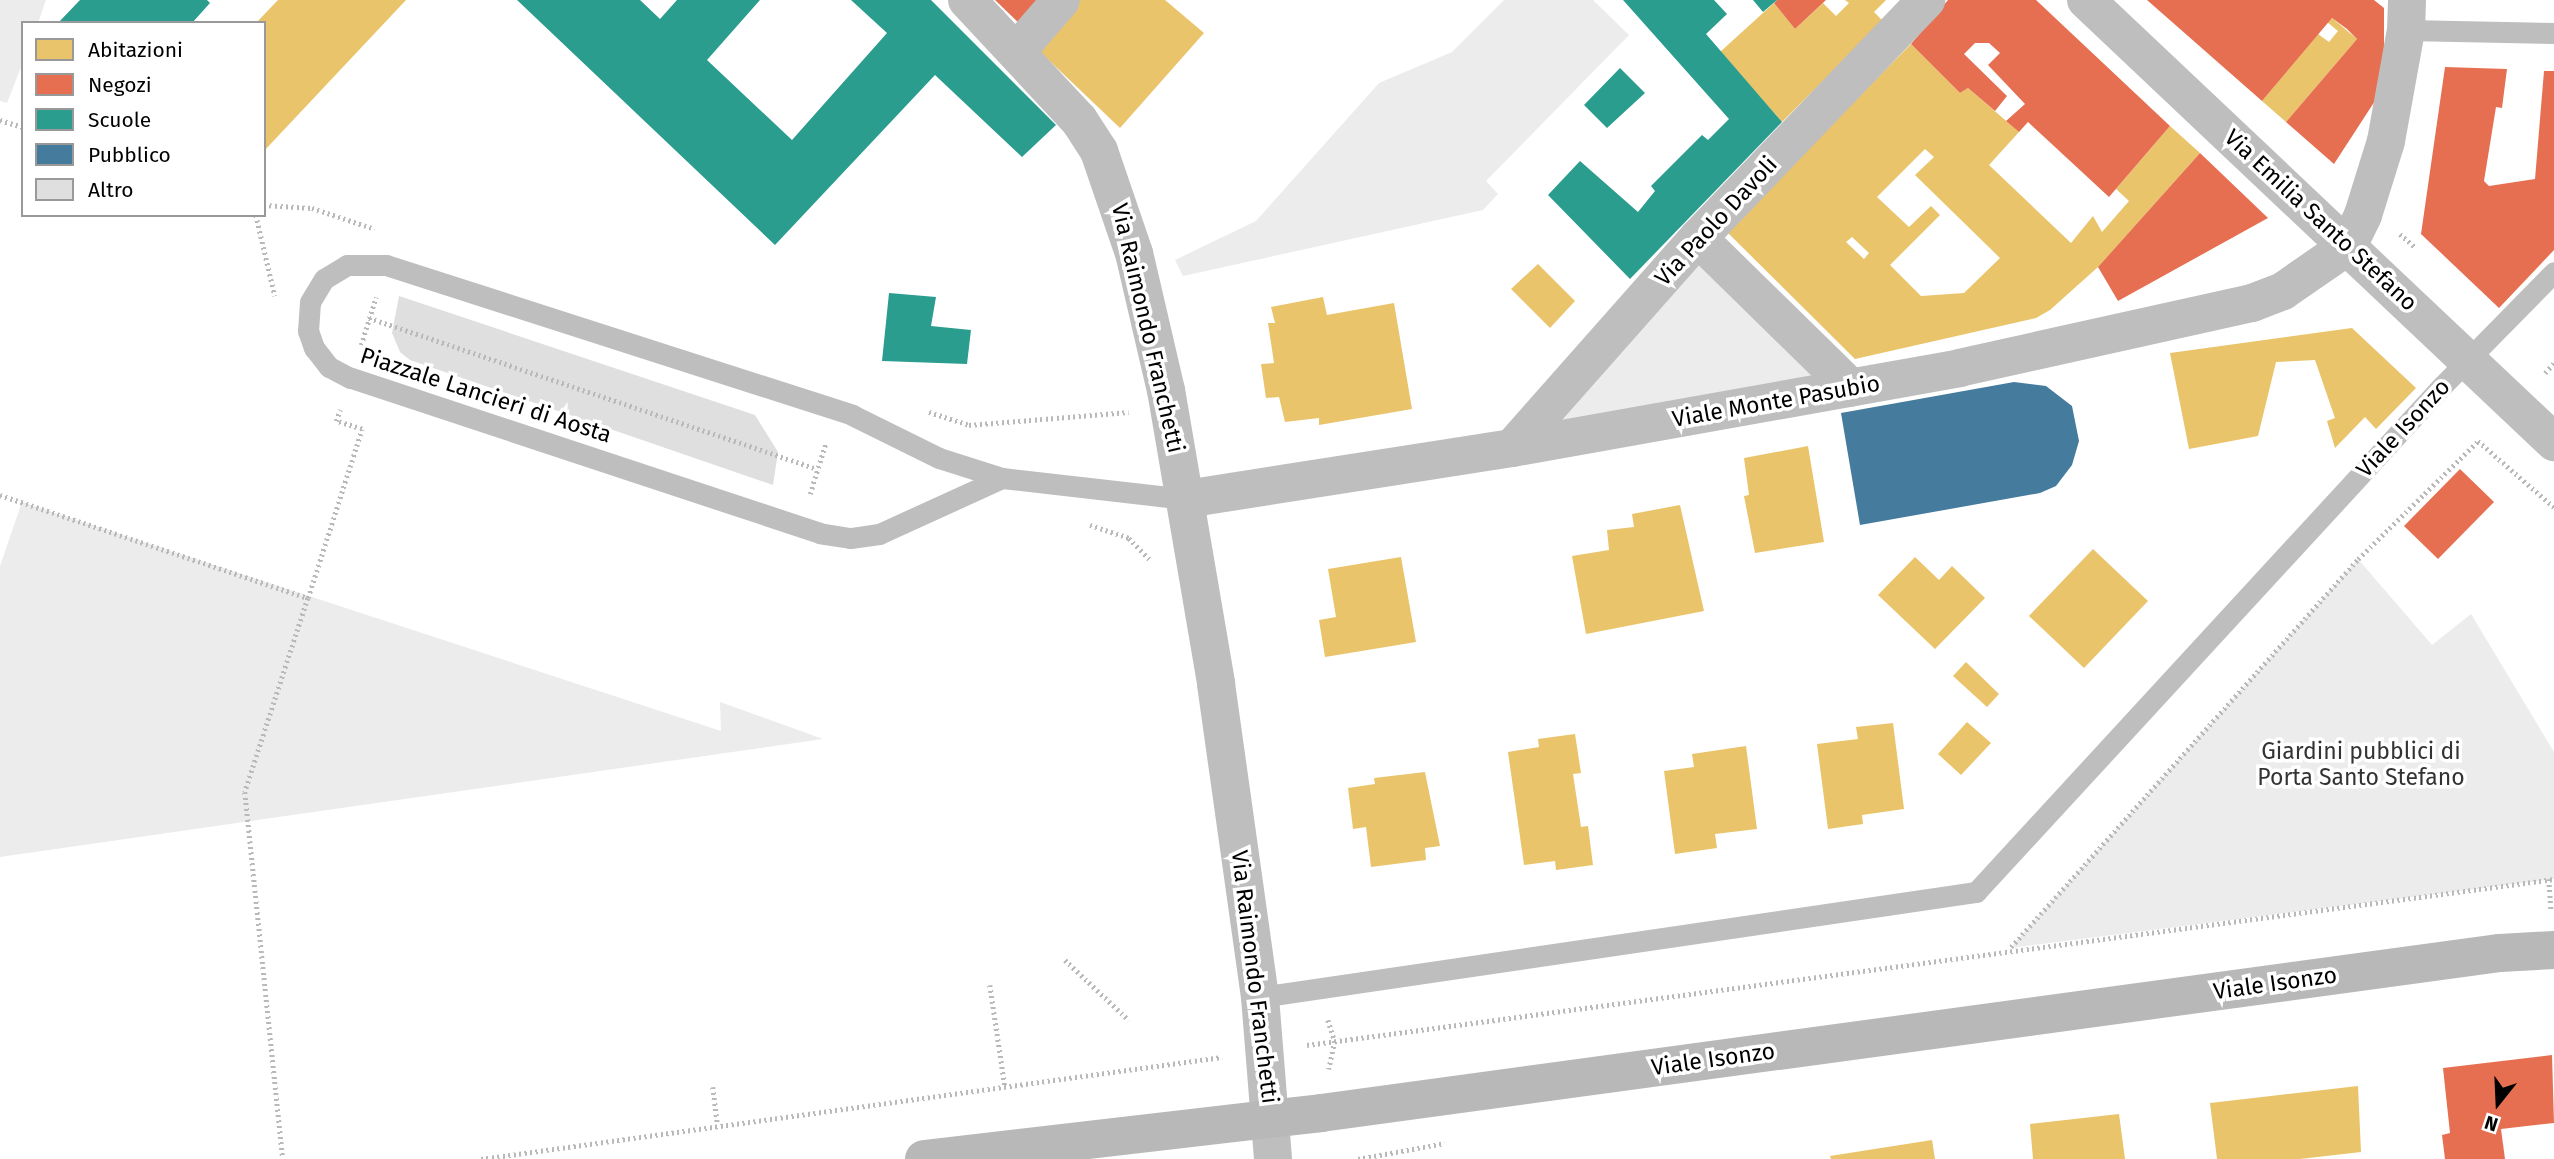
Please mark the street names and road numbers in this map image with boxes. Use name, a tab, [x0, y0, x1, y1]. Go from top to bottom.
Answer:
street label: Via Emilia Santo Stefano	[2219, 123, 2423, 317]
street label: Via Paolo Davoli	[1649, 151, 1783, 291]
street label: Via Raimondo Franchetti	[1106, 201, 1190, 455]
street label: Piazzale Lancieri di Aosta	[357, 341, 615, 449]
street label: Viale Monte Pasubio	[1670, 369, 1882, 433]
street label: Viale Isonzo	[2350, 373, 2456, 483]
street label: Via Raimondo Franchetti	[1226, 849, 1284, 1105]
street label: Viale Isonzo	[2211, 961, 2339, 1005]
street label: Viale Isonzo	[1649, 1037, 1777, 1081]

